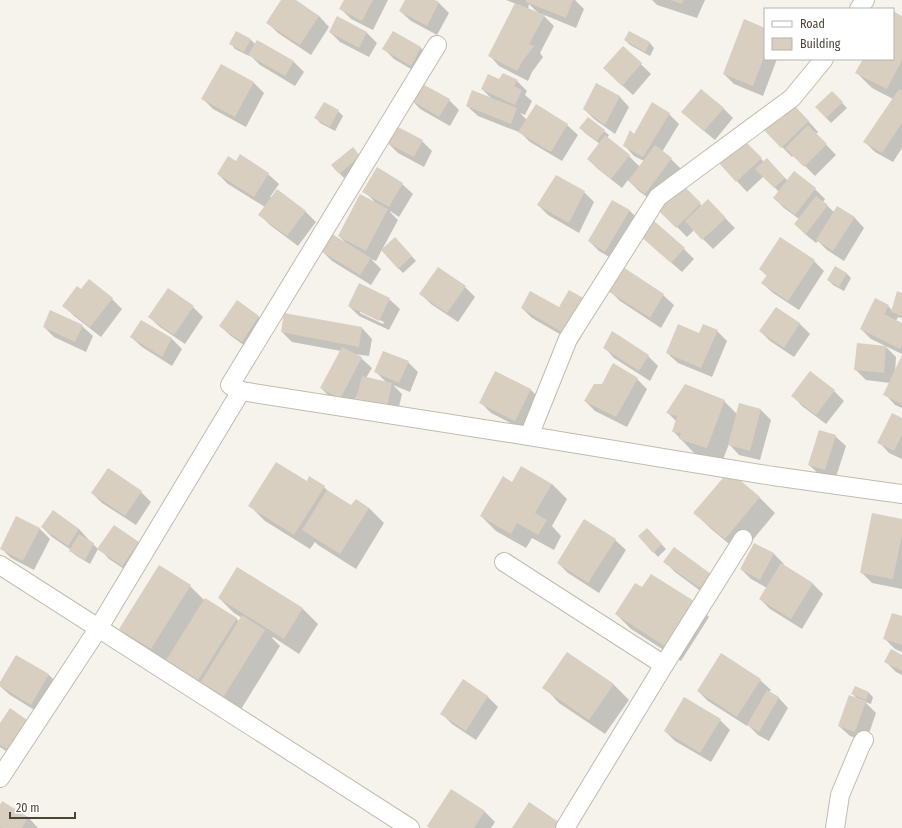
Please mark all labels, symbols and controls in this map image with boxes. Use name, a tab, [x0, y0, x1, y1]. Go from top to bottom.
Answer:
legend	[764, 8, 894, 60]
text: Road	[800, 17, 825, 31]
text: Building	[800, 37, 841, 51]
scale bar	[10, 794, 75, 820]
text: 20 m	[16, 801, 40, 815]

